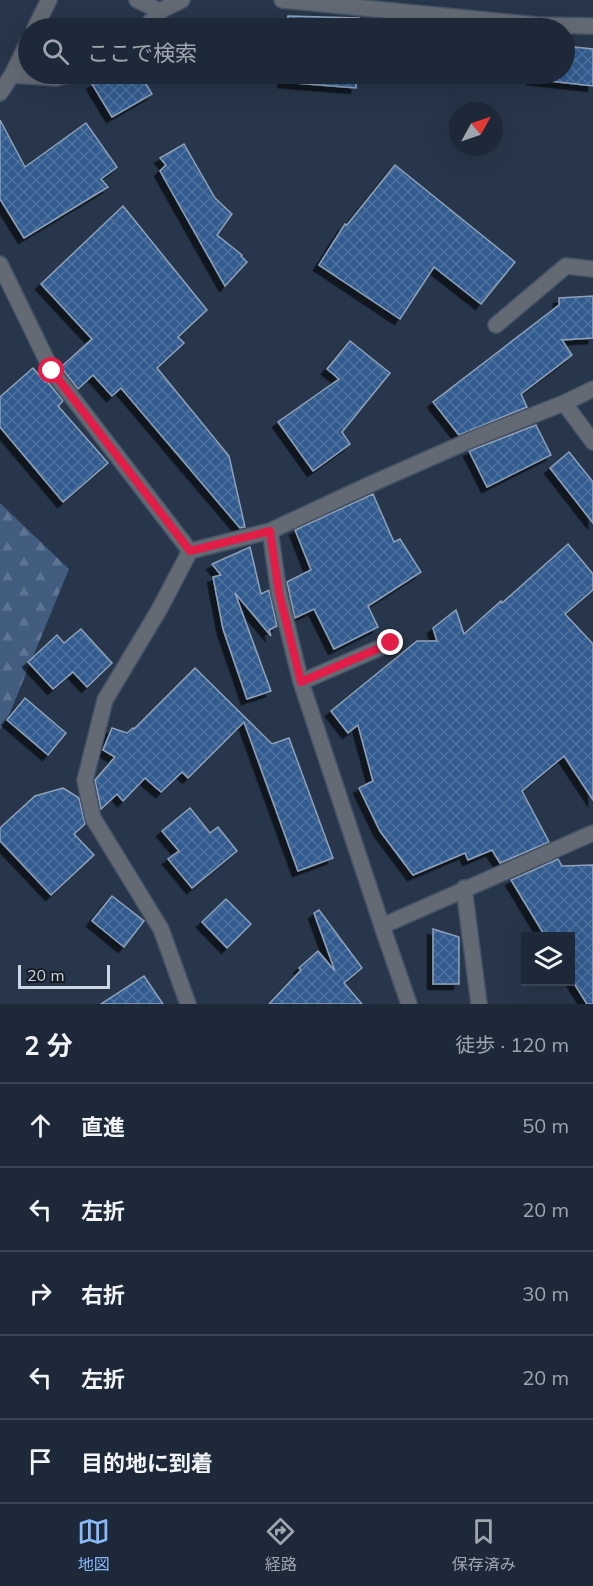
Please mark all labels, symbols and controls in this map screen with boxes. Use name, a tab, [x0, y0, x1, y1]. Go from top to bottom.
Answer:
search box	[18, 18, 575, 84]
icon: search	[39, 35, 72, 68]
text: ここで検索	[87, 39, 197, 67]
north arrow	[449, 102, 503, 156]
route start	[38, 357, 64, 383]
route end	[377, 629, 403, 655]
map controls	[521, 932, 575, 986]
button: layers	[521, 932, 575, 986]
scale bar	[18, 962, 110, 989]
text: 20 m	[27, 965, 64, 985]
text: 2 分	[24, 1029, 73, 1062]
text: 徒歩 · 120 m	[455, 1032, 569, 1057]
icon: ahead	[24, 1109, 57, 1142]
text: 直進	[81, 1113, 125, 1141]
text: 50 m	[522, 1113, 569, 1138]
icon: left	[24, 1193, 57, 1226]
text: 左折	[81, 1197, 125, 1225]
text: 20 m	[522, 1197, 569, 1222]
icon: right	[24, 1277, 57, 1310]
text: 右折	[81, 1281, 125, 1309]
text: 30 m	[522, 1281, 569, 1306]
icon: left	[24, 1361, 57, 1394]
text: 左折	[81, 1365, 125, 1393]
text: 20 m	[522, 1365, 569, 1390]
icon: arrive	[24, 1445, 57, 1478]
text: 目的地に到着	[81, 1449, 213, 1477]
tab: 地図	[77, 1515, 110, 1575]
tab: 経路	[264, 1515, 297, 1575]
tab: 保存済み	[452, 1515, 516, 1575]

